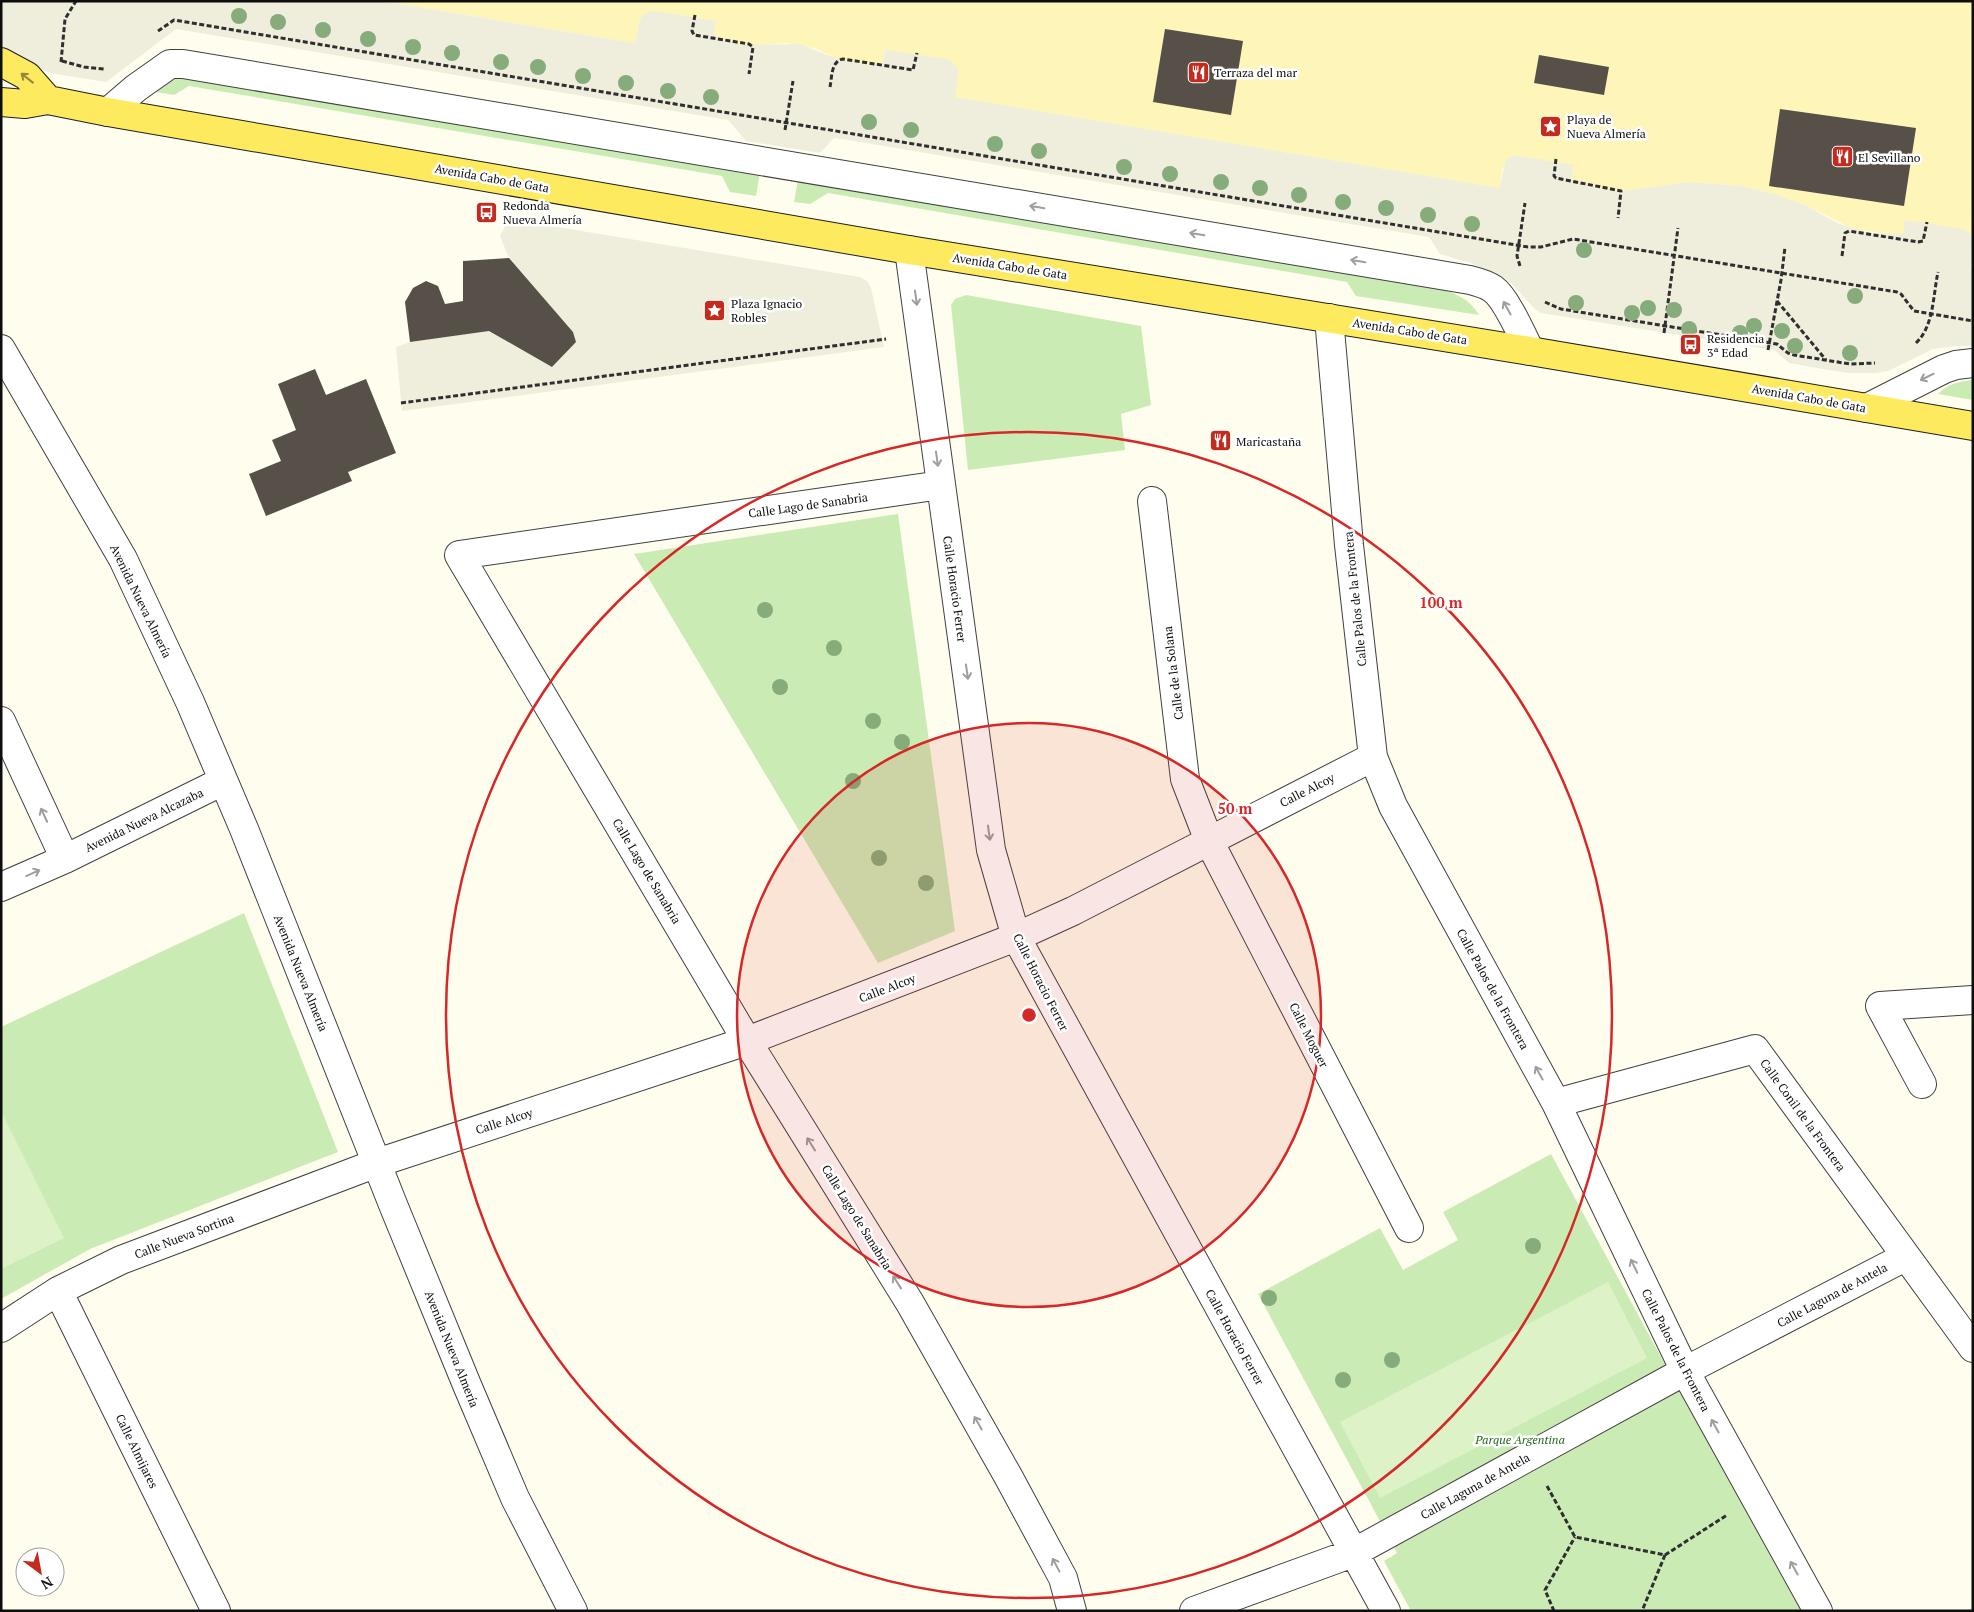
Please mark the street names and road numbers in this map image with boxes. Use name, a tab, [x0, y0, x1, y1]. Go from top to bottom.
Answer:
street label: Avenida Cabo de Gata	[434, 161, 550, 195]
street label: Avenida Cabo de Gata	[952, 250, 1068, 282]
street label: Avenida Cabo de Gata	[1352, 315, 1468, 347]
street label: Avenida Cabo de Gata	[1751, 381, 1867, 415]
street label: Calle Lago de Sanabria	[747, 489, 869, 521]
street label: Calle Palos de la Frontera	[1340, 531, 1370, 667]
street label: Calle Horacio Ferrer	[940, 535, 970, 644]
street label: Avenida Nueva Almería	[107, 542, 175, 660]
street label: Calle de la Solana	[1160, 625, 1186, 721]
street label: Calle Alcoy	[1277, 769, 1338, 810]
street label: Avenida Nueva Alcazaba	[82, 785, 206, 855]
street label: Calle Lago de Sanabria	[610, 815, 684, 927]
street label: Avenida Nueva Almería	[271, 913, 331, 1033]
street label: Calle Palos de la Frontera	[1454, 926, 1532, 1052]
street label: Calle Horacio Ferrer	[1010, 931, 1072, 1034]
street label: Calle Alcoy	[857, 970, 918, 1006]
street label: Calle Moguer	[1286, 1000, 1332, 1070]
street label: Calle Conil de la Frontera	[1757, 1056, 1849, 1174]
street label: Calle Alcoy	[473, 1104, 535, 1137]
street label: Calle Lago de Sanabria	[819, 1162, 895, 1272]
street label: Calle Nueva Sortina	[132, 1210, 236, 1262]
street label: Calle Laguna de Antela	[1774, 1260, 1890, 1330]
street label: Calle Horacio Ferrer	[1202, 1286, 1268, 1388]
street label: Calle Palos de la Frontera	[1638, 1286, 1714, 1414]
street label: Avenida Nueva Almería	[422, 1289, 482, 1409]
street label: Calle Almijares	[113, 1411, 161, 1491]
street label: Calle Laguna de Antela	[1418, 1450, 1532, 1522]

